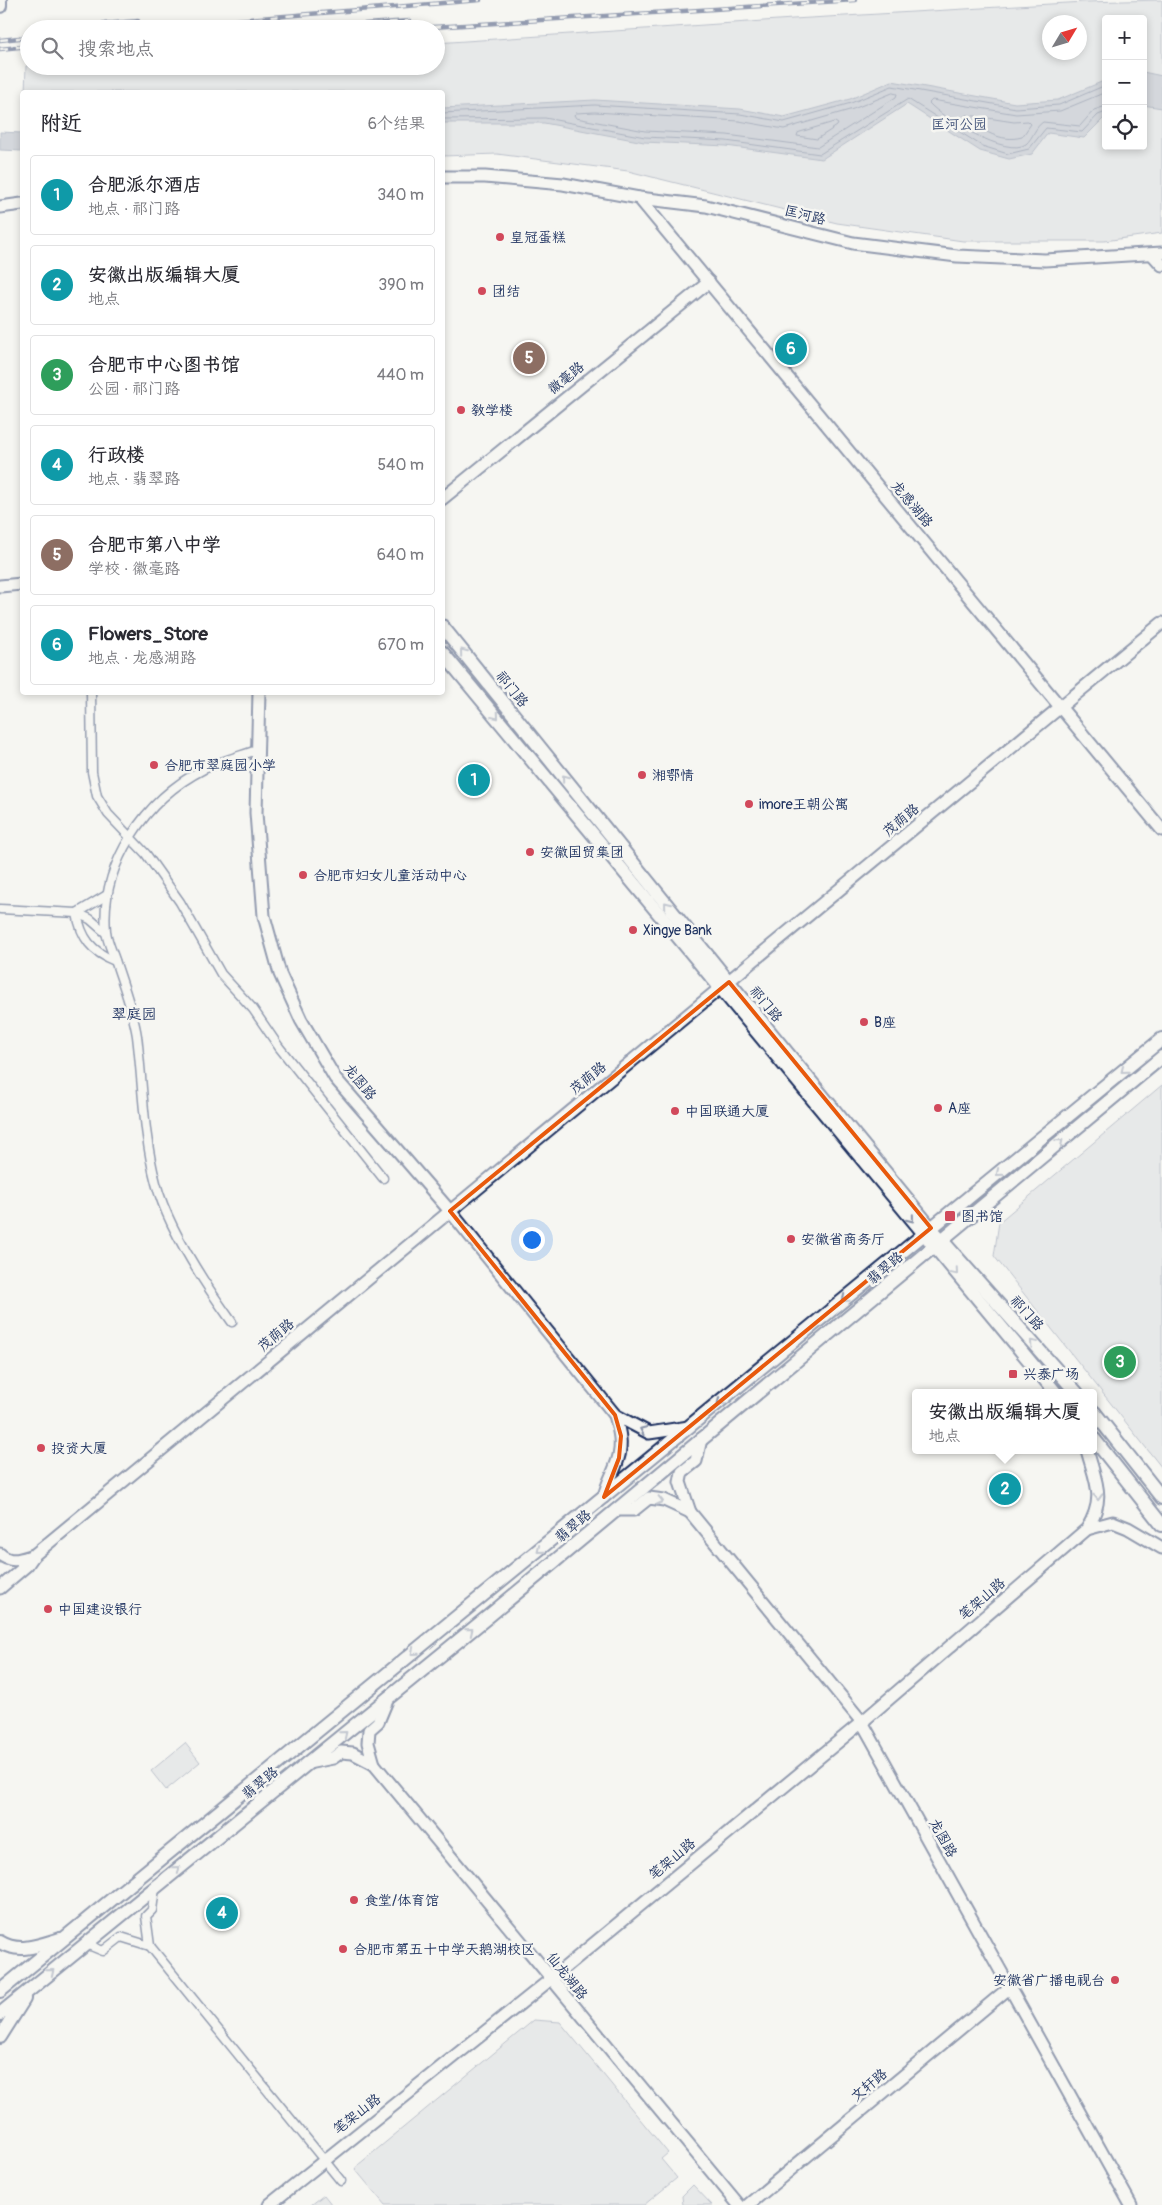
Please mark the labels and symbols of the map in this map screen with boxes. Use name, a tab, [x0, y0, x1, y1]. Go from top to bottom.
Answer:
north arrow	[1042, 15, 1087, 60]
park label: 匡河公园	[931, 116, 987, 133]
street label: 匡河路	[783, 202, 827, 228]
place label: 皇冠蛋糕	[510, 229, 566, 246]
marker: 皇冠蛋糕	[494, 231, 506, 243]
place label: 团结	[492, 283, 520, 300]
marker: 团结	[476, 285, 488, 297]
pin: 6	[775, 330, 807, 368]
pin: 5	[513, 339, 545, 377]
street label: 徽毫路	[544, 358, 588, 398]
place label: 教学楼	[471, 402, 513, 419]
marker: 教学楼	[455, 404, 467, 416]
street label: 龙感湖路	[887, 477, 937, 531]
one-way arrow	[459, 648, 468, 657]
street label: 祁门路	[492, 667, 532, 711]
one-way arrow	[490, 711, 499, 720]
place label: 合肥市翠庭园小学	[164, 757, 276, 774]
marker: 合肥市翠庭园小学	[148, 759, 160, 771]
pin: 1	[458, 761, 490, 799]
place label: 湘鄂情	[652, 767, 694, 784]
marker: 湘鄂情	[636, 769, 648, 781]
one-way arrow	[562, 775, 570, 784]
place label: imore王朝公寓	[759, 796, 849, 813]
marker: imore王朝公寓	[743, 798, 755, 810]
street label: 茂荫路	[879, 800, 923, 840]
place label: 安徽国贸集团	[540, 844, 624, 861]
marker: 安徽国贸集团	[524, 846, 536, 858]
place label: 合肥市妇女儿童活动中心	[313, 867, 467, 884]
marker: 合肥市妇女儿童活动中心	[297, 869, 309, 881]
one-way arrow	[664, 902, 672, 911]
place label: Xingye Bank	[643, 922, 712, 939]
marker: Xingye Bank	[627, 924, 639, 936]
street label: 祁门路	[746, 982, 786, 1026]
district label: 翠庭园	[111, 1005, 157, 1024]
place label: B座	[874, 1014, 896, 1031]
marker: B座	[858, 1016, 870, 1028]
street label: 茂荫路	[566, 1058, 610, 1098]
street label: 龙图路	[340, 1060, 380, 1104]
one-way arrow	[1121, 1064, 1130, 1073]
place label: A座	[948, 1100, 971, 1117]
marker: A座	[932, 1102, 944, 1114]
place label: 中国联通大厦	[685, 1103, 769, 1120]
marker: 中国联通大厦	[669, 1105, 681, 1117]
one-way arrow	[1054, 1139, 1063, 1147]
one-way arrow	[995, 1167, 1004, 1176]
place label: 图书馆	[961, 1208, 1003, 1225]
marker: 图书馆	[943, 1209, 957, 1223]
one-way arrow	[906, 1214, 915, 1223]
your location	[519, 1227, 545, 1253]
place label: 安徽省商务厅	[801, 1231, 885, 1248]
marker: 安徽省商务厅	[785, 1233, 797, 1245]
street label: 翡翠路	[863, 1248, 907, 1288]
one-way arrow	[949, 1266, 957, 1275]
street label: 祁门路	[1007, 1292, 1047, 1334]
one-way arrow	[842, 1293, 851, 1302]
street label: 茂荫路	[254, 1315, 298, 1355]
one-way arrow	[1030, 1340, 1039, 1349]
pin: 3	[1104, 1343, 1136, 1381]
place label: 兴泰广场	[1023, 1366, 1079, 1383]
marker: 兴泰广场	[1007, 1368, 1019, 1380]
one-way arrow	[717, 1396, 726, 1405]
one-way arrow	[639, 1425, 648, 1436]
place label: 投资大厦	[51, 1440, 107, 1457]
marker: 投资大厦	[35, 1442, 47, 1454]
pin: 2	[989, 1470, 1021, 1508]
one-way arrow	[1093, 1494, 1103, 1502]
one-way arrow	[656, 1495, 665, 1506]
street label: 翡翠路	[551, 1506, 595, 1546]
one-way arrow	[537, 1544, 546, 1552]
street label: 笔架山路	[955, 1574, 1009, 1624]
place label: 中国建设银行	[58, 1601, 142, 1618]
marker: 中国建设银行	[42, 1603, 54, 1615]
one-way arrow	[464, 1628, 473, 1636]
one-way arrow	[411, 1647, 420, 1656]
one-way arrow	[338, 1731, 347, 1739]
street label: 翡翠路	[238, 1763, 282, 1803]
street label: 龙图路	[925, 1816, 961, 1860]
street label: 笔架山路	[645, 1834, 699, 1884]
one-way arrow	[171, 1867, 180, 1875]
place label: 食堂/体育馆	[364, 1892, 439, 1909]
pin: 4	[206, 1894, 238, 1932]
marker: 食堂/体育馆	[348, 1894, 360, 1906]
place label: 合肥市第五十中学天鹅湖校区	[353, 1941, 535, 1958]
marker: 合肥市第五十中学天鹅湖校区	[337, 1943, 349, 1955]
street label: 仙龙湖路	[543, 1949, 591, 2003]
one-way arrow	[46, 1969, 55, 1978]
place label: 安徽省广播电视台	[993, 1972, 1105, 1989]
marker: 安徽省广播电视台	[1109, 1974, 1121, 1986]
street label: 文轩路	[847, 2065, 891, 2105]
street label: 笔架山路	[330, 2090, 384, 2138]

